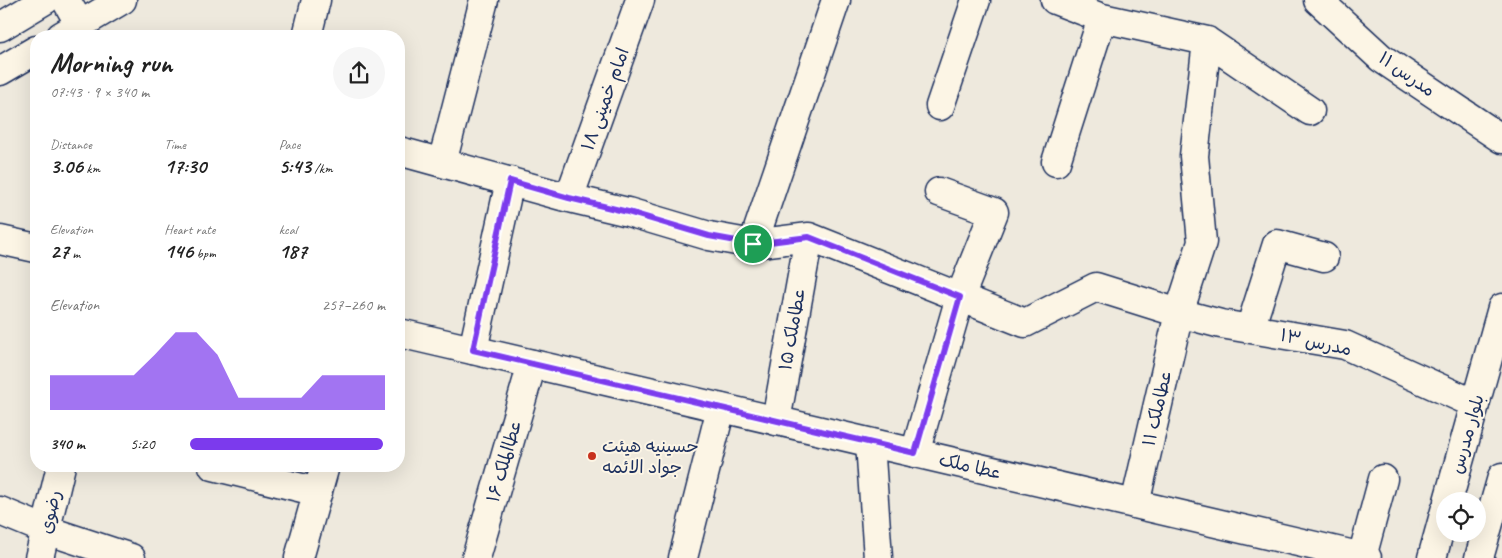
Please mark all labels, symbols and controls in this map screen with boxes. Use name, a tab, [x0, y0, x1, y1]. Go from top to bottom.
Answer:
text: Morning run	[50, 45, 172, 80]
street label: امام خمینی ۱۸	[576, 45, 637, 154]
button: share	[333, 47, 385, 99]
street label: مدرس ۱۱	[1374, 47, 1440, 101]
text: 07:43 · 9 × 340 m	[50, 82, 149, 102]
text: Distance	[50, 136, 92, 153]
text: Time	[164, 136, 186, 153]
text: Pace	[279, 136, 300, 153]
text: 3.06	[50, 153, 83, 179]
text: 17:30	[164, 153, 206, 179]
text: 5:43	[279, 153, 311, 179]
text: km	[83, 160, 100, 177]
text: /km	[311, 160, 333, 177]
text: Elevation	[50, 221, 93, 238]
text: Heart rate	[164, 221, 215, 238]
text: kcal	[279, 221, 297, 238]
pin	[732, 223, 774, 265]
icon: arrive	[739, 230, 767, 258]
text: 27	[50, 238, 69, 264]
text: 146	[164, 238, 193, 264]
text: 187	[279, 238, 307, 264]
text: m	[69, 245, 80, 262]
text: bpm	[193, 245, 216, 262]
street label: عطاملک ۱۵	[774, 286, 810, 372]
text: Elevation	[50, 295, 99, 315]
text: 257–260 m	[322, 295, 385, 315]
street label: مدرس ۱۳	[1278, 324, 1354, 360]
street label: عطاملک ۱۱	[1138, 368, 1176, 448]
street label: بلوار مدرس	[1445, 392, 1489, 476]
street label: عطاالملک ۱۶	[482, 417, 526, 505]
text: 340 m	[50, 434, 85, 454]
text: 5:20	[130, 434, 155, 454]
place label: حسینیه هیئت جواد الائمه	[602, 435, 699, 478]
street label: عطا ملک	[937, 448, 1003, 484]
marker: حسینیه هیئت جواد الائمه	[586, 450, 598, 462]
street label: رضوی	[34, 488, 66, 536]
map controls	[1436, 492, 1486, 542]
button: locate	[1436, 492, 1486, 542]

